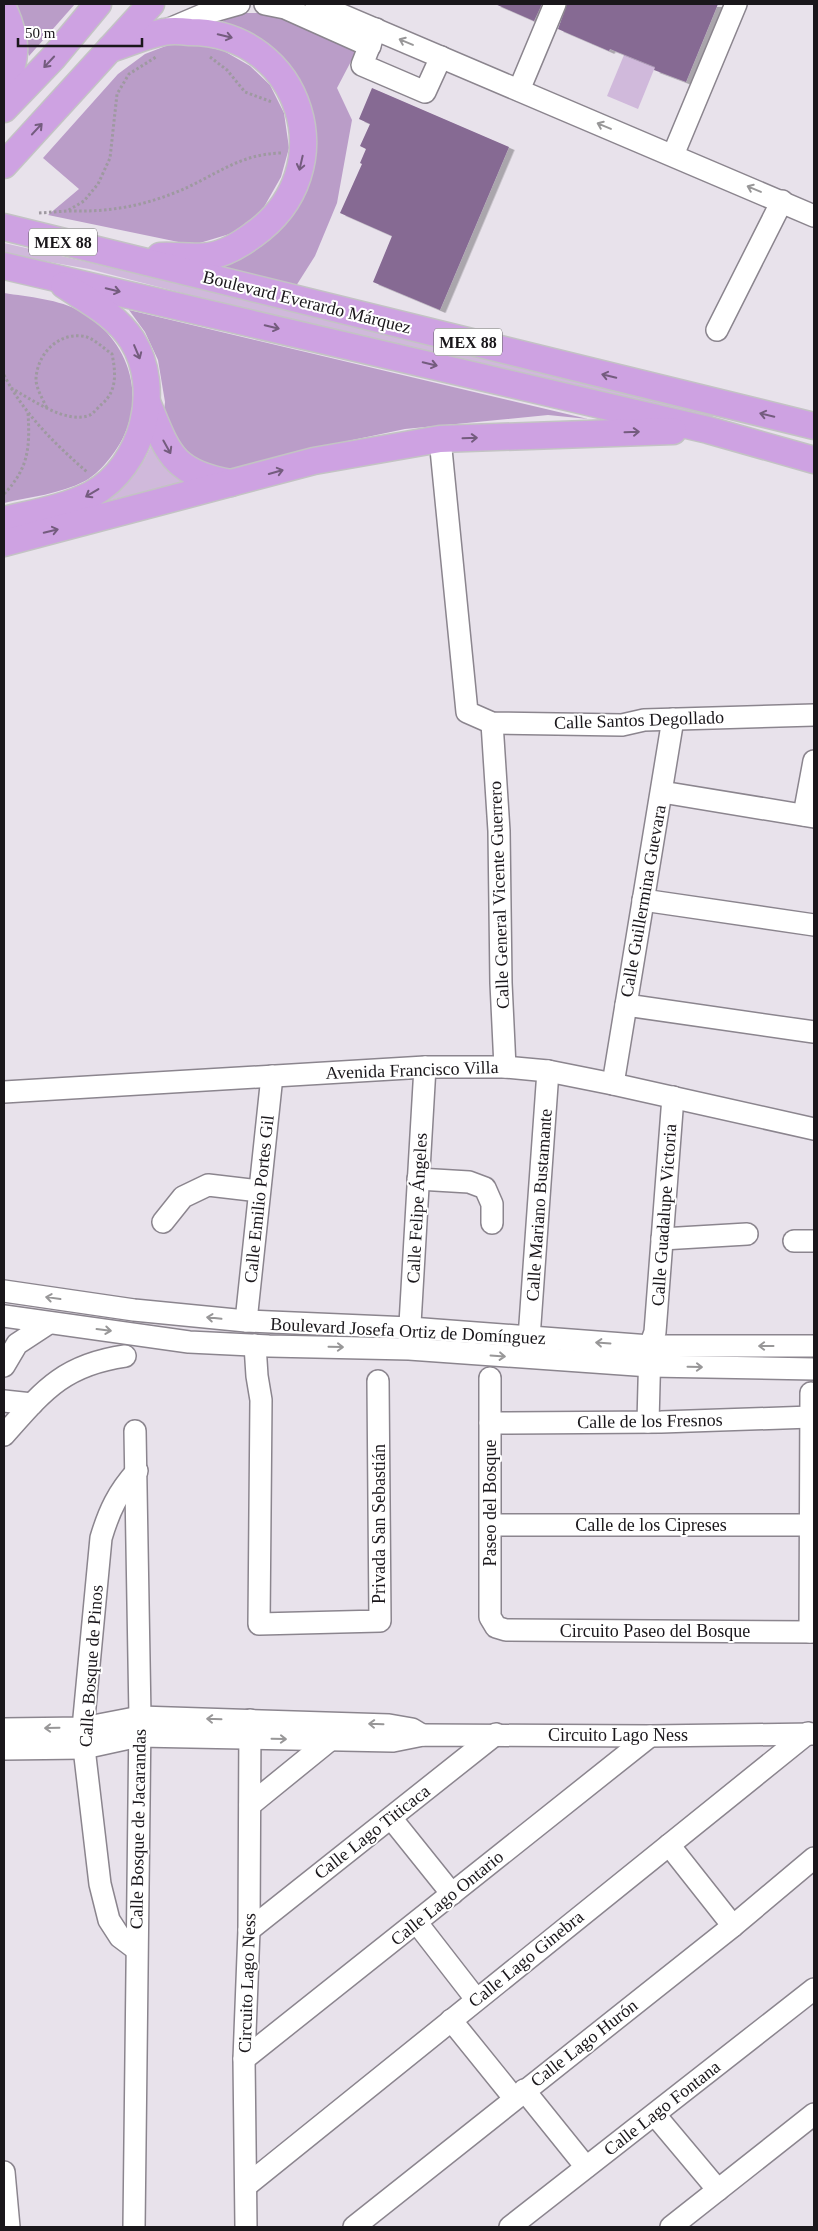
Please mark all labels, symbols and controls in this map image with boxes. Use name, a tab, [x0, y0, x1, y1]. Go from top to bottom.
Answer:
scale bar	[18, 15, 141, 47]
text: 50 m	[25, 25, 56, 41]
one-way arrow	[217, 32, 233, 41]
one-way arrow	[399, 37, 414, 46]
one-way arrow	[43, 56, 55, 68]
one-way arrow	[597, 120, 612, 130]
one-way arrow	[31, 122, 43, 135]
one-way arrow	[296, 155, 305, 171]
one-way arrow	[747, 184, 762, 193]
road number: MEX 88	[29, 228, 97, 256]
street label: Boulevard Everardo Márquez	[201, 266, 413, 338]
one-way arrow	[105, 286, 121, 295]
one-way arrow	[263, 323, 279, 332]
road number: MEX 88	[434, 328, 502, 356]
one-way arrow	[133, 344, 142, 359]
one-way arrow	[421, 360, 437, 369]
one-way arrow	[602, 371, 618, 380]
one-way arrow	[759, 410, 775, 419]
one-way arrow	[624, 428, 640, 437]
one-way arrow	[462, 433, 478, 443]
one-way arrow	[162, 439, 172, 454]
one-way arrow	[267, 466, 283, 476]
one-way arrow	[86, 488, 100, 498]
one-way arrow	[42, 526, 58, 535]
street label: Calle Santos Degollado	[554, 707, 724, 733]
street label: Calle General Vicente Guerrero	[485, 781, 513, 1009]
street label: Calle Guillermina Guevara	[616, 803, 670, 999]
street label: Avenida Francisco Villa	[325, 1057, 499, 1083]
street label: Calle Mariano Bustamante	[522, 1108, 556, 1302]
street label: Calle Emilio Portes Gil	[240, 1114, 278, 1284]
street label: Calle Guadalupe Victoria	[648, 1123, 680, 1307]
street label: Calle Felipe Ángeles	[402, 1132, 431, 1284]
one-way arrow	[45, 1293, 61, 1303]
one-way arrow	[206, 1313, 222, 1323]
street label: Boulevard Josefa Ortiz de Domínguez	[270, 1314, 546, 1348]
one-way arrow	[96, 1325, 112, 1335]
one-way arrow	[595, 1338, 611, 1347]
one-way arrow	[758, 1341, 774, 1351]
one-way arrow	[327, 1342, 343, 1352]
one-way arrow	[489, 1351, 505, 1360]
one-way arrow	[686, 1362, 703, 1372]
street label: Calle de los Fresnos	[577, 1410, 723, 1432]
street label: Paseo del Bosque	[480, 1439, 500, 1566]
street label: Privada San Sebastián	[369, 1444, 389, 1604]
street label: Calle de los Cipreses	[575, 1515, 727, 1535]
street label: Calle Bosque de Pinos	[75, 1584, 107, 1748]
street label: Circuito Paseo del Bosque	[560, 1621, 750, 1641]
one-way arrow	[206, 1714, 222, 1723]
one-way arrow	[368, 1719, 384, 1729]
one-way arrow	[44, 1723, 60, 1733]
street label: Circuito Lago Ness	[548, 1725, 688, 1745]
street label: Calle Bosque de Jacarandas	[126, 1729, 150, 1929]
one-way arrow	[270, 1734, 286, 1744]
street label: Calle Lago Titicaca	[310, 1781, 434, 1883]
street label: Calle Lago Ontario	[387, 1847, 507, 1949]
street label: Calle Lago Ginebra	[465, 1907, 587, 2011]
street label: Circuito Lago Ness	[235, 1913, 259, 2053]
street label: Calle Lago Hurón	[527, 1995, 641, 2091]
street label: Calle Lago Fontana	[600, 2056, 724, 2160]

